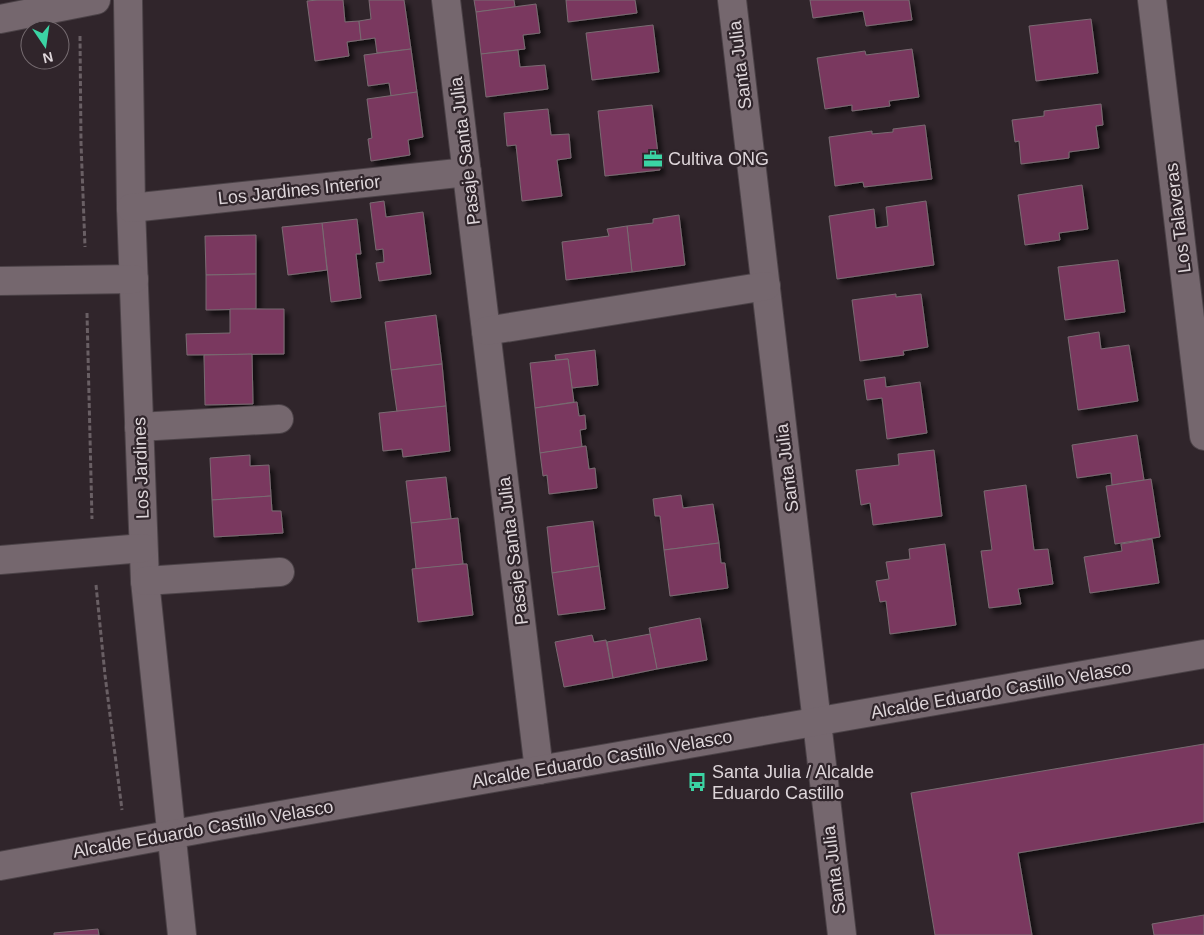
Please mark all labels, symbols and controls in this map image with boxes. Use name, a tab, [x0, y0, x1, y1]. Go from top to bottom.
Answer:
street label: Santa Julia	[725, 19, 755, 110]
north arrow	[20, 20, 70, 70]
text: N	[41, 49, 55, 67]
street label: Pasaje Santa Julia	[446, 75, 484, 226]
office icon: Cultiva ONG	[642, 148, 664, 170]
place label: Cultiva ONG	[668, 149, 769, 169]
street label: Los Talaveras	[1161, 162, 1195, 274]
street label: Los Jardines Interior	[217, 172, 381, 208]
street label: Los Jardines	[129, 417, 153, 519]
street label: Santa Julia	[772, 422, 802, 513]
street label: Pasaje Santa Julia	[494, 475, 532, 626]
street label: Alcalde Eduardo Castillo Velasco	[869, 657, 1133, 723]
street label: Alcalde Eduardo Castillo Velasco	[470, 726, 734, 792]
place label: Santa Julia / Alcalde Eduardo Castillo	[712, 762, 874, 803]
bus stop icon: Santa Julia / Alcalde Eduardo Castillo	[686, 771, 708, 793]
street label: Alcalde Eduardo Castillo Velasco	[71, 796, 335, 862]
street label: Santa Julia	[819, 824, 849, 915]

